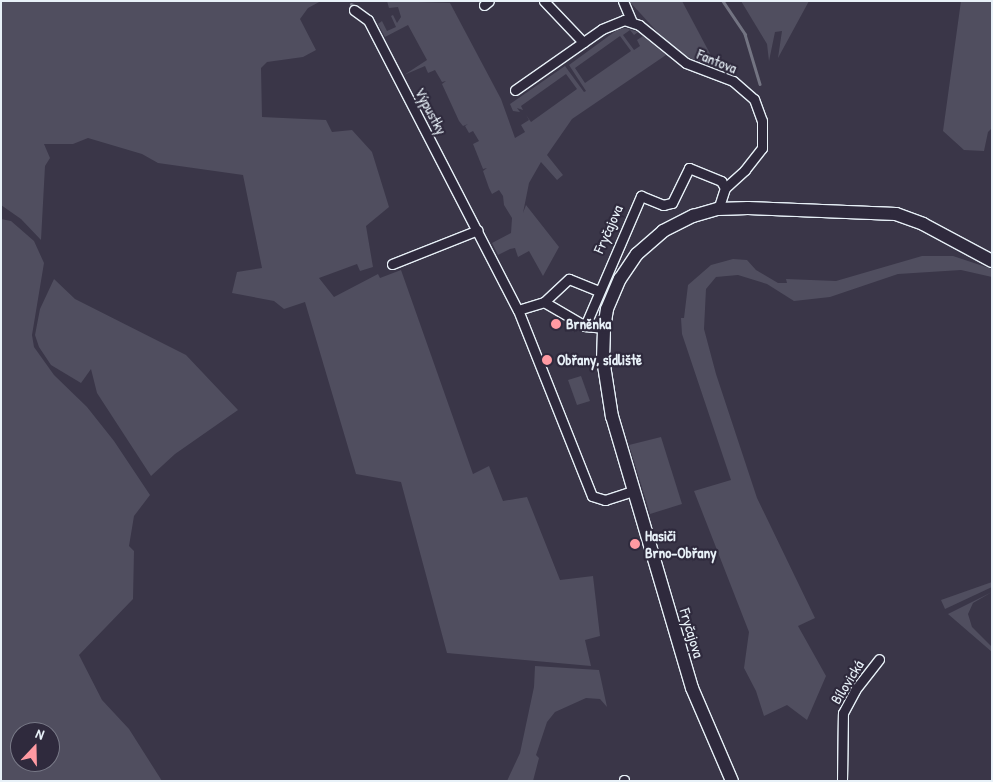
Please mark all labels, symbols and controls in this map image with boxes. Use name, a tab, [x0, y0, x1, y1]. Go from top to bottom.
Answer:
street label: Fantova	[694, 45, 740, 77]
street label: Výpustky	[411, 84, 451, 138]
street label: Fryčajova	[589, 202, 627, 256]
place label: Brněnka	[566, 315, 611, 333]
marker: Brněnka	[550, 318, 562, 330]
place label: Obřany, sídliště	[557, 351, 642, 369]
marker: Obřany, sídliště	[541, 354, 553, 366]
place label: Hasiči Brno-Obřany	[645, 526, 717, 561]
marker: Hasiči Brno-Obřany	[629, 538, 641, 550]
street label: Fryčajova	[676, 606, 708, 660]
street label: Bílovická	[827, 657, 867, 707]
north arrow	[10, 722, 60, 772]
text: N	[33, 723, 47, 744]

